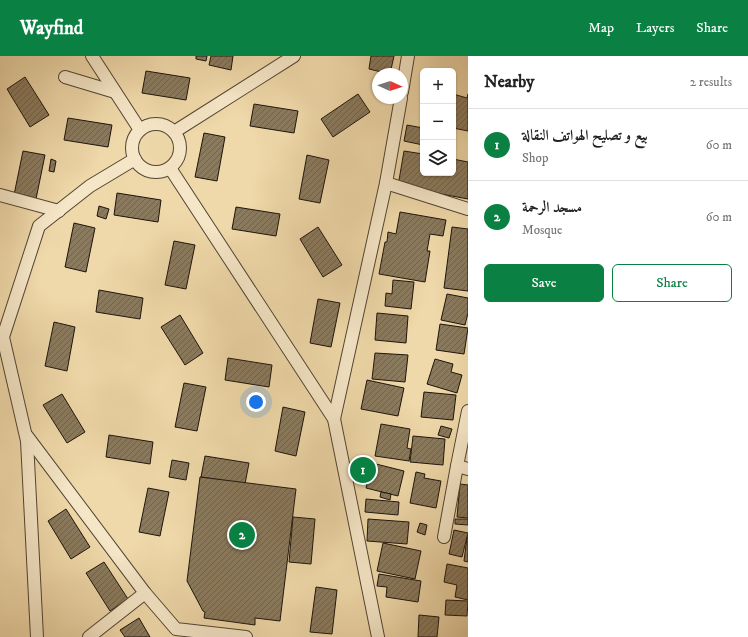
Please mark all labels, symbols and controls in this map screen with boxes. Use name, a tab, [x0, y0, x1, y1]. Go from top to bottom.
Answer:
text: Wayfind	[20, 17, 83, 40]
text: Map	[588, 19, 614, 37]
text: Layers	[636, 19, 674, 37]
text: Share	[696, 19, 728, 37]
north arrow	[372, 68, 408, 104]
map controls	[420, 68, 456, 176]
button: +	[420, 68, 456, 104]
text: Nearby	[484, 71, 534, 93]
text: 2 results	[690, 74, 732, 90]
button: −	[420, 104, 456, 140]
text: بيع و تصليح الهواتف النقالة	[522, 126, 648, 145]
text: 1	[495, 137, 499, 153]
text: 60 m	[706, 137, 732, 153]
button: layers	[420, 140, 456, 176]
text: Shop	[522, 150, 548, 166]
text: مسجد الرحمة	[522, 198, 582, 217]
text: 2	[494, 209, 500, 225]
text: 60 m	[706, 209, 732, 225]
text: Mosque	[522, 222, 562, 238]
button: Save	[484, 264, 604, 302]
button: Share	[612, 264, 732, 302]
your location	[246, 392, 266, 412]
pin: 1	[350, 455, 376, 485]
pin: 2	[229, 520, 255, 550]

